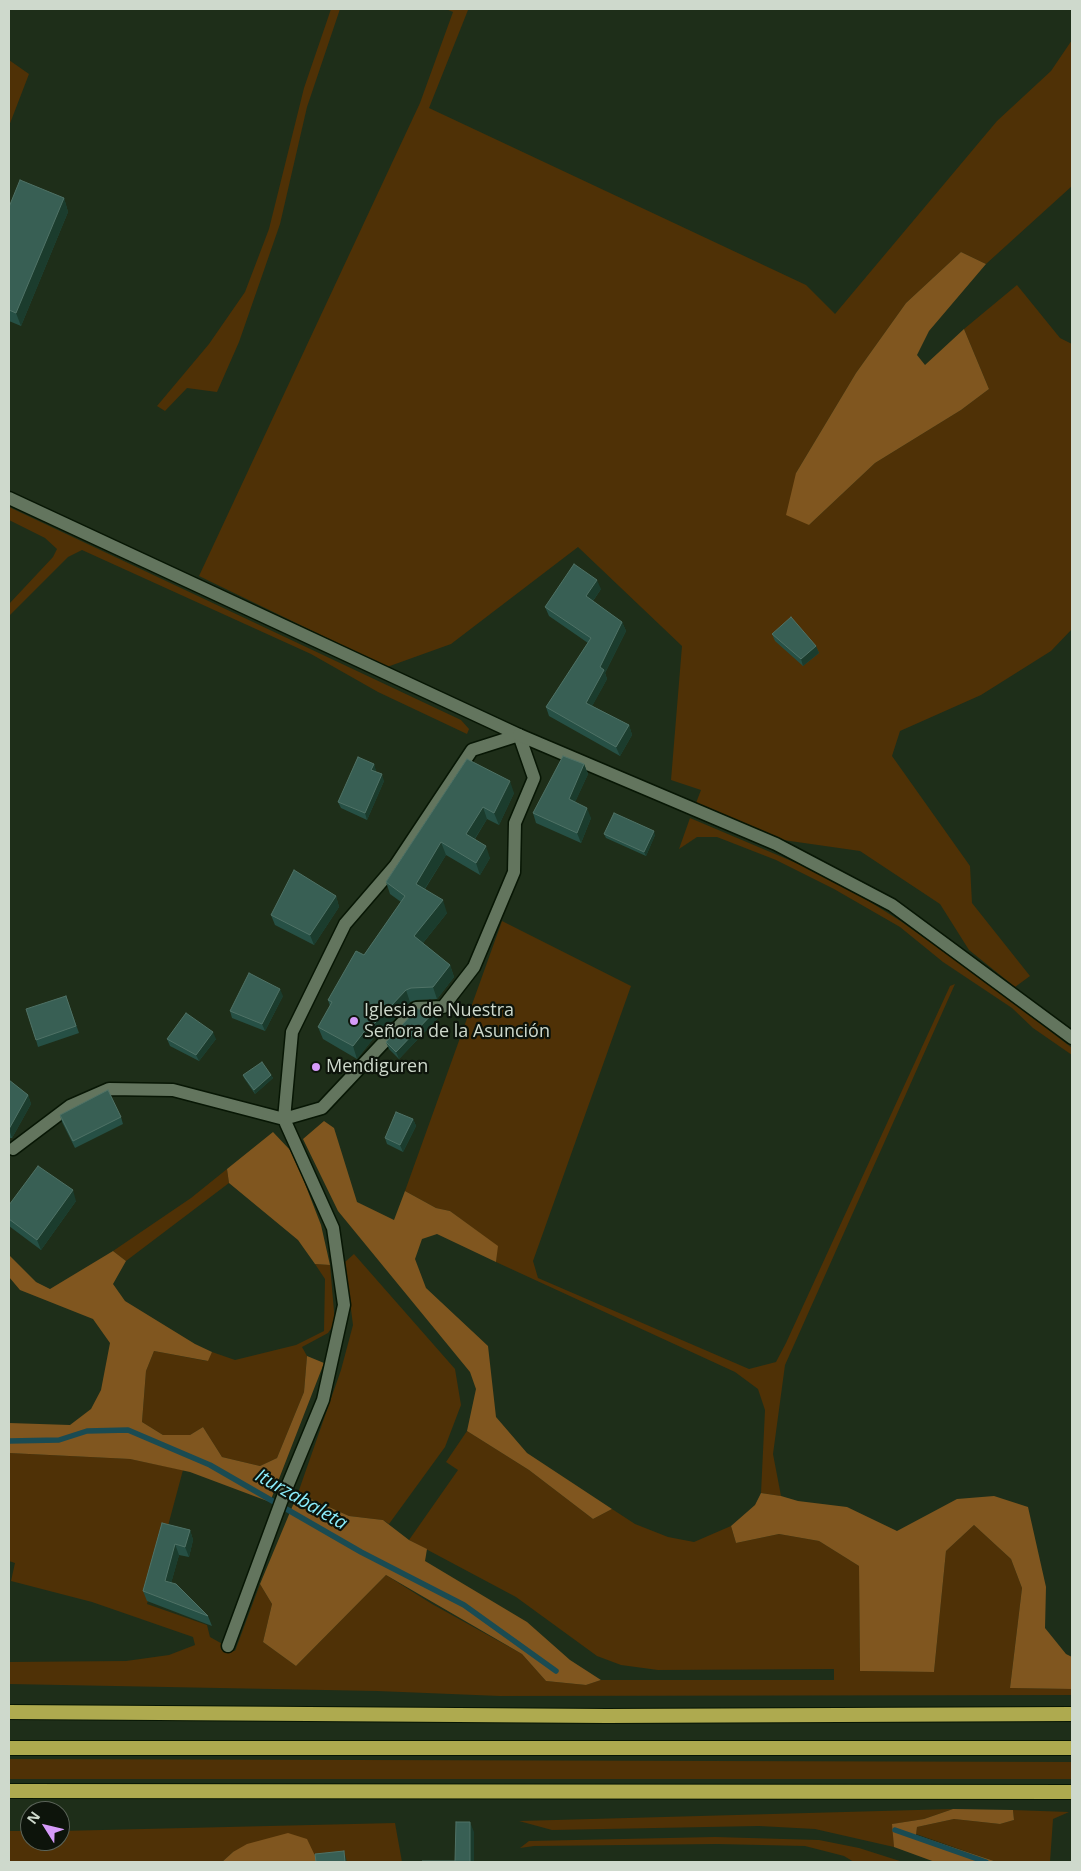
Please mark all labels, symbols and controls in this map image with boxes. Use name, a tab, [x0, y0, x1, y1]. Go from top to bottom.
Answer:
place label: Iglesia de Nuestra Señora de la Asunción	[364, 1000, 550, 1042]
marker: Iglesia de Nuestra Señora de la Asunción	[348, 1015, 360, 1027]
place label: Mendiguren	[326, 1056, 428, 1078]
marker: Mendiguren	[310, 1061, 322, 1073]
water label: Iturzabaleta	[251, 1465, 351, 1535]
north arrow	[20, 1801, 70, 1851]
text: N	[22, 1807, 44, 1828]

